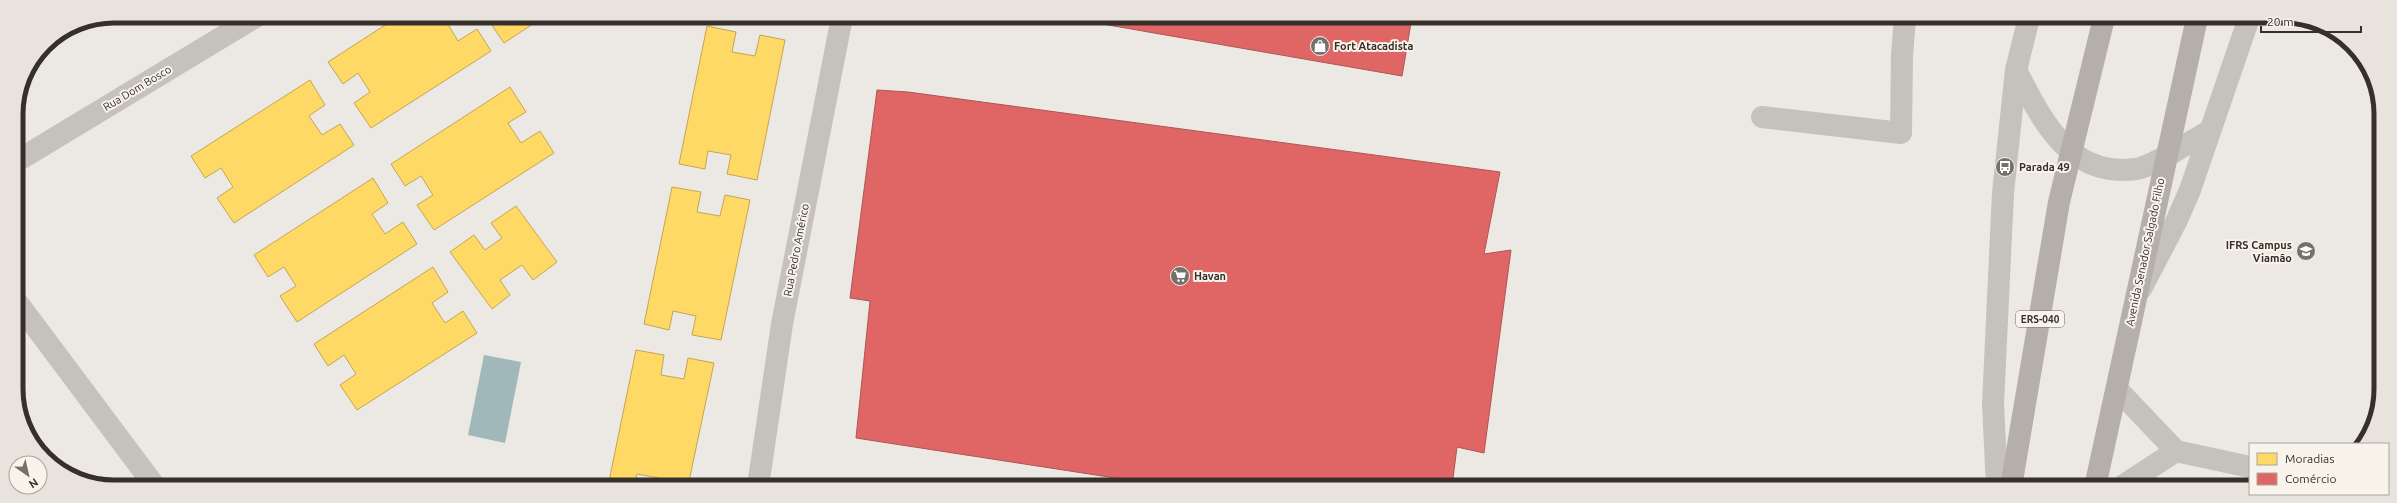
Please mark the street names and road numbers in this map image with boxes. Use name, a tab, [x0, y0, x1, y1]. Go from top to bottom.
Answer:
street label: Rua Dom Bosco	[101, 63, 173, 113]
street label: Avenida Senador Salgado Filho	[2123, 177, 2167, 327]
street label: Rua Pedro Américo	[781, 203, 811, 297]
road number: ERS-040	[2016, 311, 2064, 327]

